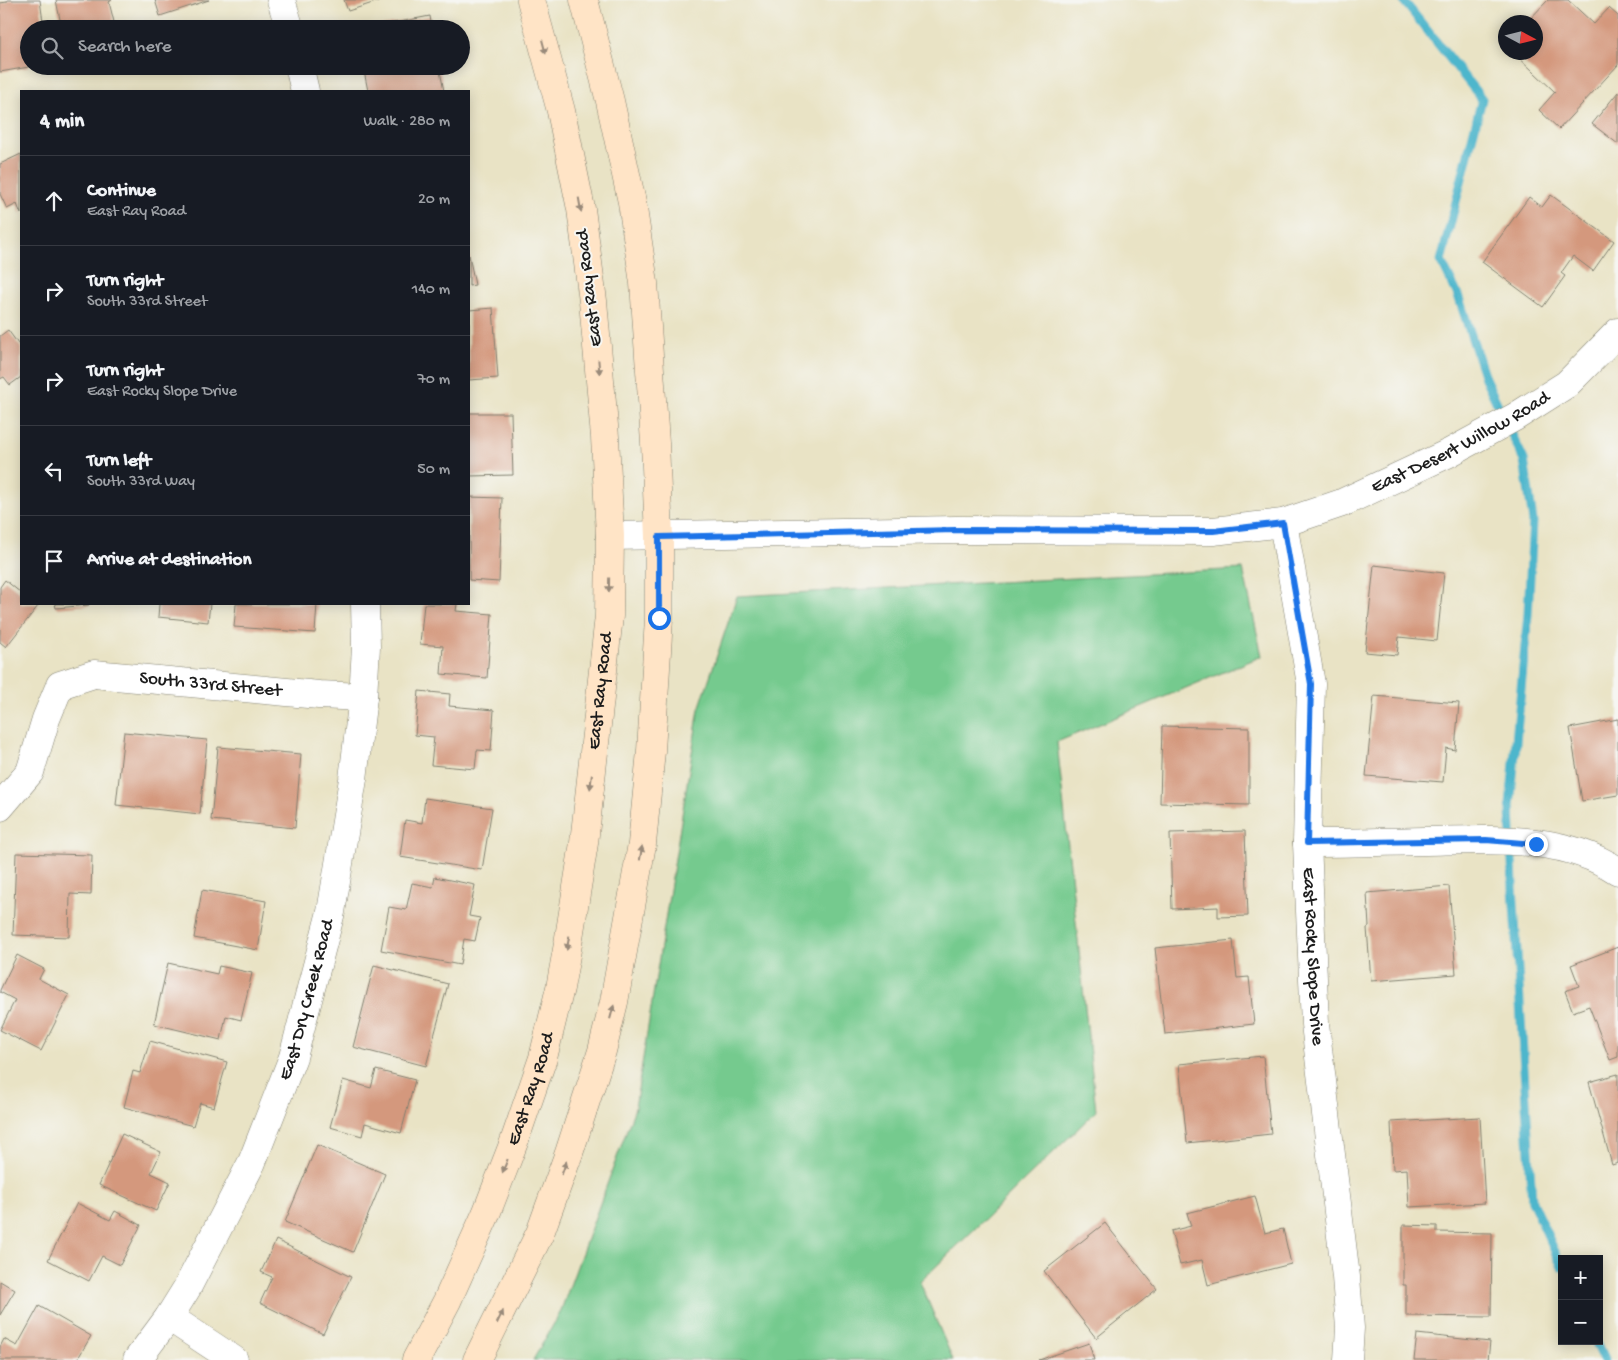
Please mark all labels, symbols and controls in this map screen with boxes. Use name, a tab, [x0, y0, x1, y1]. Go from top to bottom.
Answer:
north arrow	[1498, 15, 1543, 60]
search box	[20, 20, 470, 75]
icon: search	[38, 34, 66, 62]
text: Search here	[78, 36, 172, 59]
one-way arrow	[540, 39, 548, 55]
text: 4 min	[40, 110, 84, 135]
text: Walk · 280 m	[363, 113, 450, 132]
text: Continue	[87, 180, 156, 203]
icon: ahead	[40, 187, 68, 215]
text: 20 m	[418, 191, 450, 210]
one-way arrow	[576, 198, 584, 214]
text: East Ray Road	[87, 203, 186, 222]
street label: East Ray Road	[571, 226, 609, 348]
text: Turn right	[87, 270, 163, 293]
icon: right	[40, 277, 68, 305]
text: 140 m	[412, 281, 450, 300]
text: South 33rd Street	[87, 293, 207, 312]
one-way arrow	[595, 359, 603, 375]
text: Turn right	[87, 360, 163, 383]
icon: right	[40, 367, 68, 395]
text: 70 m	[417, 371, 450, 390]
text: East Rocky Slope Drive	[87, 383, 237, 402]
street label: East Desert Willow Road	[1368, 385, 1556, 499]
text: Turn left	[87, 450, 151, 473]
icon: left	[40, 457, 68, 485]
text: 50 m	[417, 461, 450, 480]
text: South 33rd Way	[87, 473, 195, 492]
icon: arrive	[40, 547, 68, 575]
text: Arrive at destination	[87, 549, 251, 572]
one-way arrow	[605, 577, 613, 593]
route start	[648, 607, 671, 630]
street label: East Ray Road	[583, 629, 619, 751]
street label: South 33rd Street	[138, 667, 285, 703]
one-way arrow	[587, 774, 595, 790]
route end	[1525, 833, 1548, 856]
one-way arrow	[637, 844, 645, 860]
street label: East Rocky Slope Drive	[1297, 867, 1329, 1047]
street label: East Dry Creek Road	[273, 915, 341, 1084]
one-way arrow	[564, 935, 572, 951]
one-way arrow	[608, 1005, 616, 1020]
street label: East Ray Road	[502, 1029, 561, 1149]
one-way arrow	[500, 1159, 508, 1173]
one-way arrow	[561, 1160, 568, 1175]
map controls	[1558, 1255, 1603, 1345]
button: +	[1558, 1255, 1603, 1300]
button: −	[1558, 1300, 1603, 1345]
one-way arrow	[495, 1309, 504, 1324]

